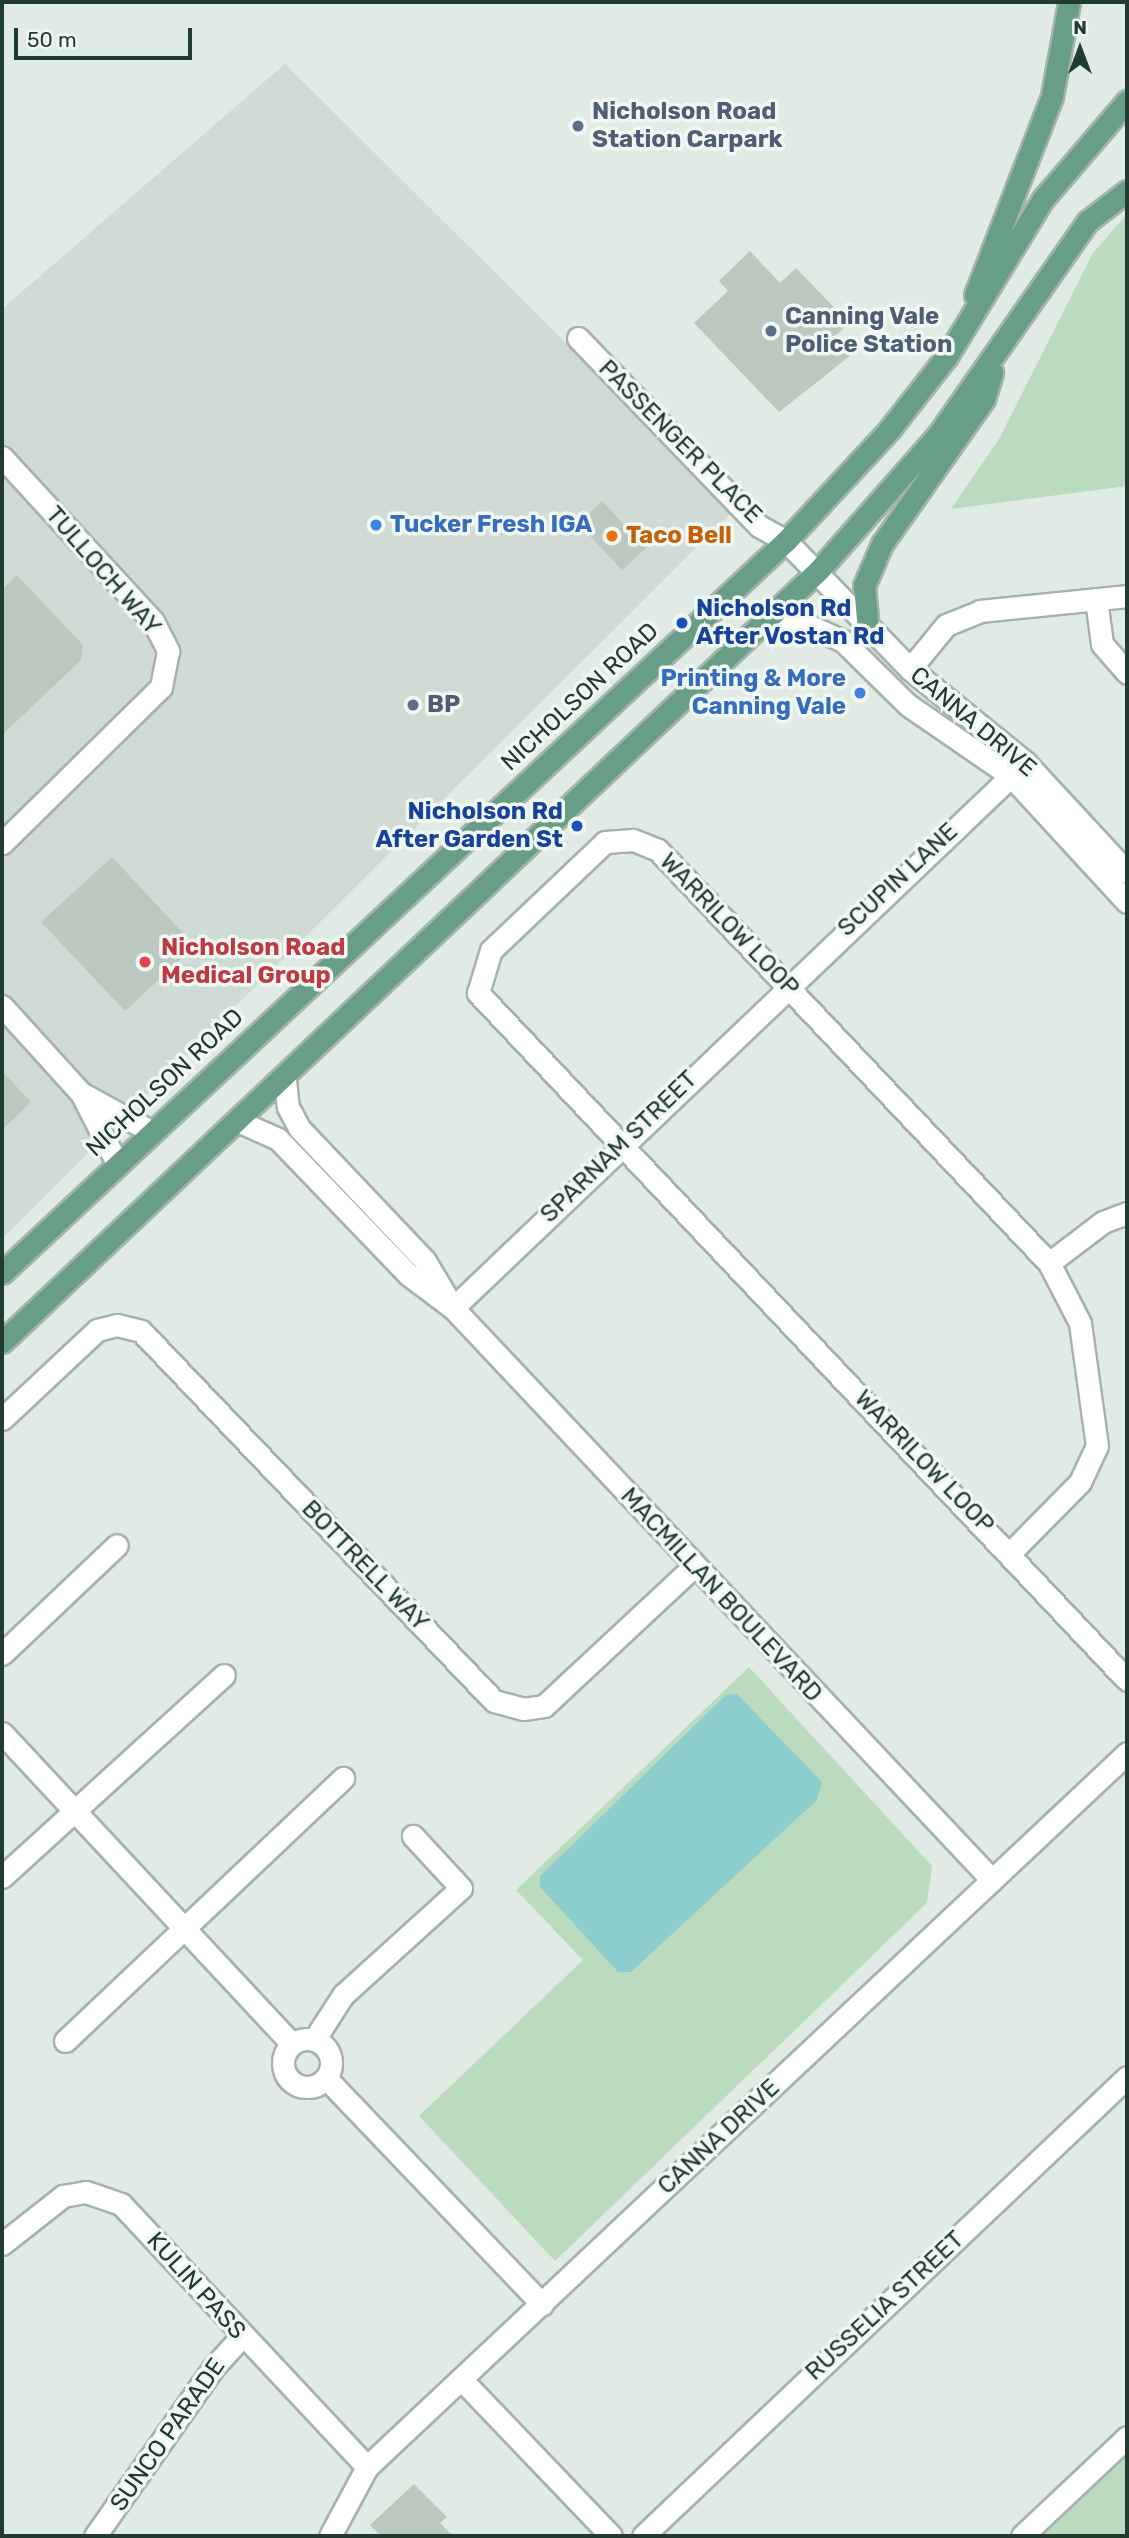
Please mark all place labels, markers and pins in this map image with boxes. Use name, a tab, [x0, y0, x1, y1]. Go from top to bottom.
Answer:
place label: Nicholson Road Station Carpark	[592, 98, 783, 154]
marker: Nicholson Road Station Carpark	[570, 118, 586, 134]
place label: Canning Vale Police Station	[785, 303, 952, 359]
marker: Canning Vale Police Station	[763, 323, 779, 339]
place label: Tucker Fresh IGA	[390, 511, 593, 539]
marker: Tucker Fresh IGA	[368, 517, 384, 533]
place label: Taco Bell	[626, 522, 732, 550]
marker: Taco Bell	[604, 528, 620, 544]
place label: Nicholson Rd After Vostan Rd	[696, 595, 885, 651]
marker: Nicholson Rd After Vostan Rd	[674, 615, 690, 631]
place label: Printing & More Canning Vale	[660, 665, 846, 721]
marker: Printing & More Canning Vale	[852, 685, 868, 701]
place label: BP	[427, 691, 460, 719]
marker: BP	[405, 697, 421, 713]
place label: Nicholson Rd After Garden St	[375, 798, 563, 854]
marker: Nicholson Rd After Garden St	[569, 818, 585, 834]
place label: Nicholson Road Medical Group	[161, 934, 345, 990]
marker: Nicholson Road Medical Group	[135, 952, 155, 972]

